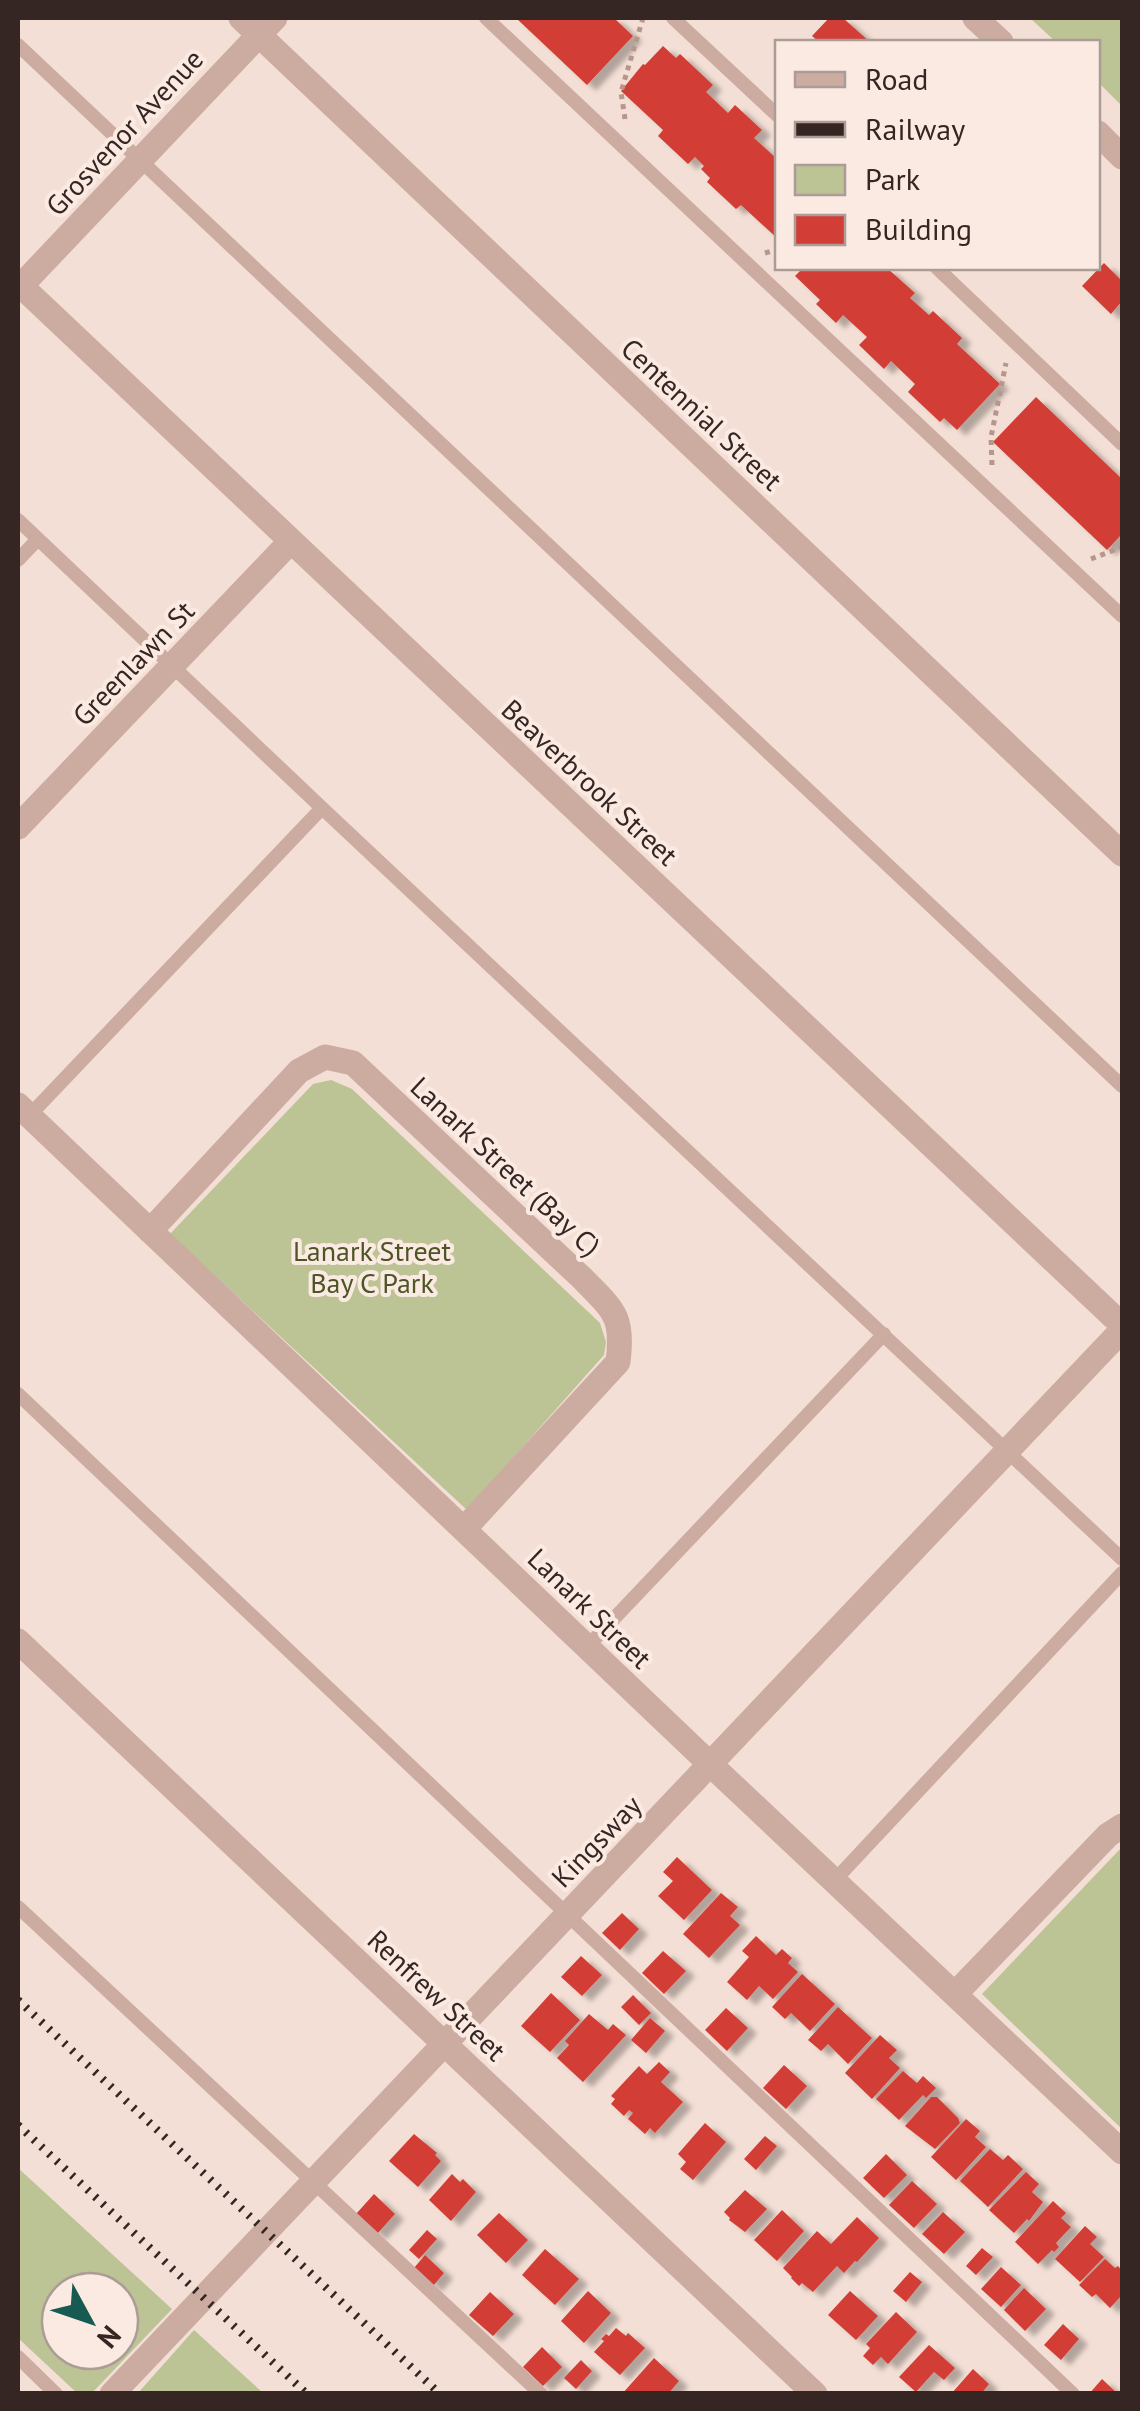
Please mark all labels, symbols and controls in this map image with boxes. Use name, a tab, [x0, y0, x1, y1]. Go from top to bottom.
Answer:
legend	[775, 40, 1100, 270]
street label: Grosvenor Avenue	[37, 41, 211, 223]
text: Road	[865, 59, 929, 98]
text: Railway	[865, 109, 965, 148]
text: Park	[865, 159, 921, 198]
text: Building	[865, 209, 972, 248]
street label: Centennial Street	[614, 330, 791, 499]
street label: Greenlawn St	[64, 592, 202, 733]
street label: Beaverbrook Street	[494, 691, 686, 873]
street label: Lanark Street (Bay C)	[403, 1068, 609, 1264]
park label: Lanark Street Bay C Park	[293, 1232, 452, 1301]
street label: Lanark Street	[520, 1540, 660, 1677]
street label: Kingsway	[543, 1787, 649, 1895]
street label: Renfrew Street	[360, 1921, 514, 2069]
north arrow	[40, 2271, 140, 2371]
text: N	[89, 2318, 130, 2356]

